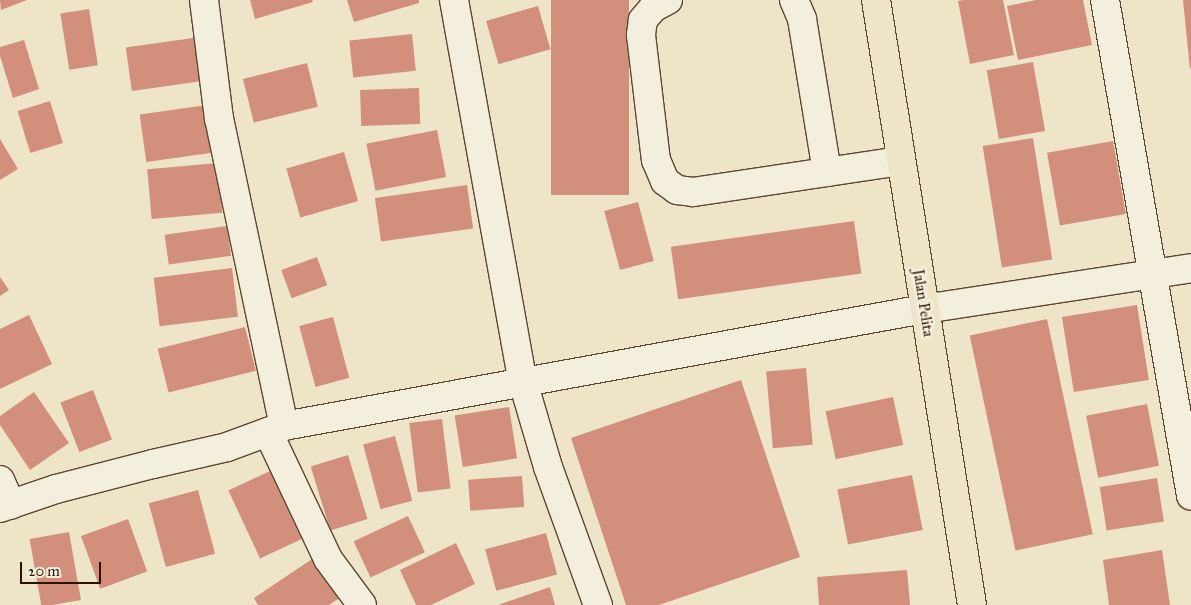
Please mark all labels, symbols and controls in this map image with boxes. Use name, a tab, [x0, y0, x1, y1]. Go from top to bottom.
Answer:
street label: Jalan Pelita	[909, 268, 937, 338]
scale bar	[22, 552, 104, 584]
text: 20 m	[28, 562, 60, 580]

